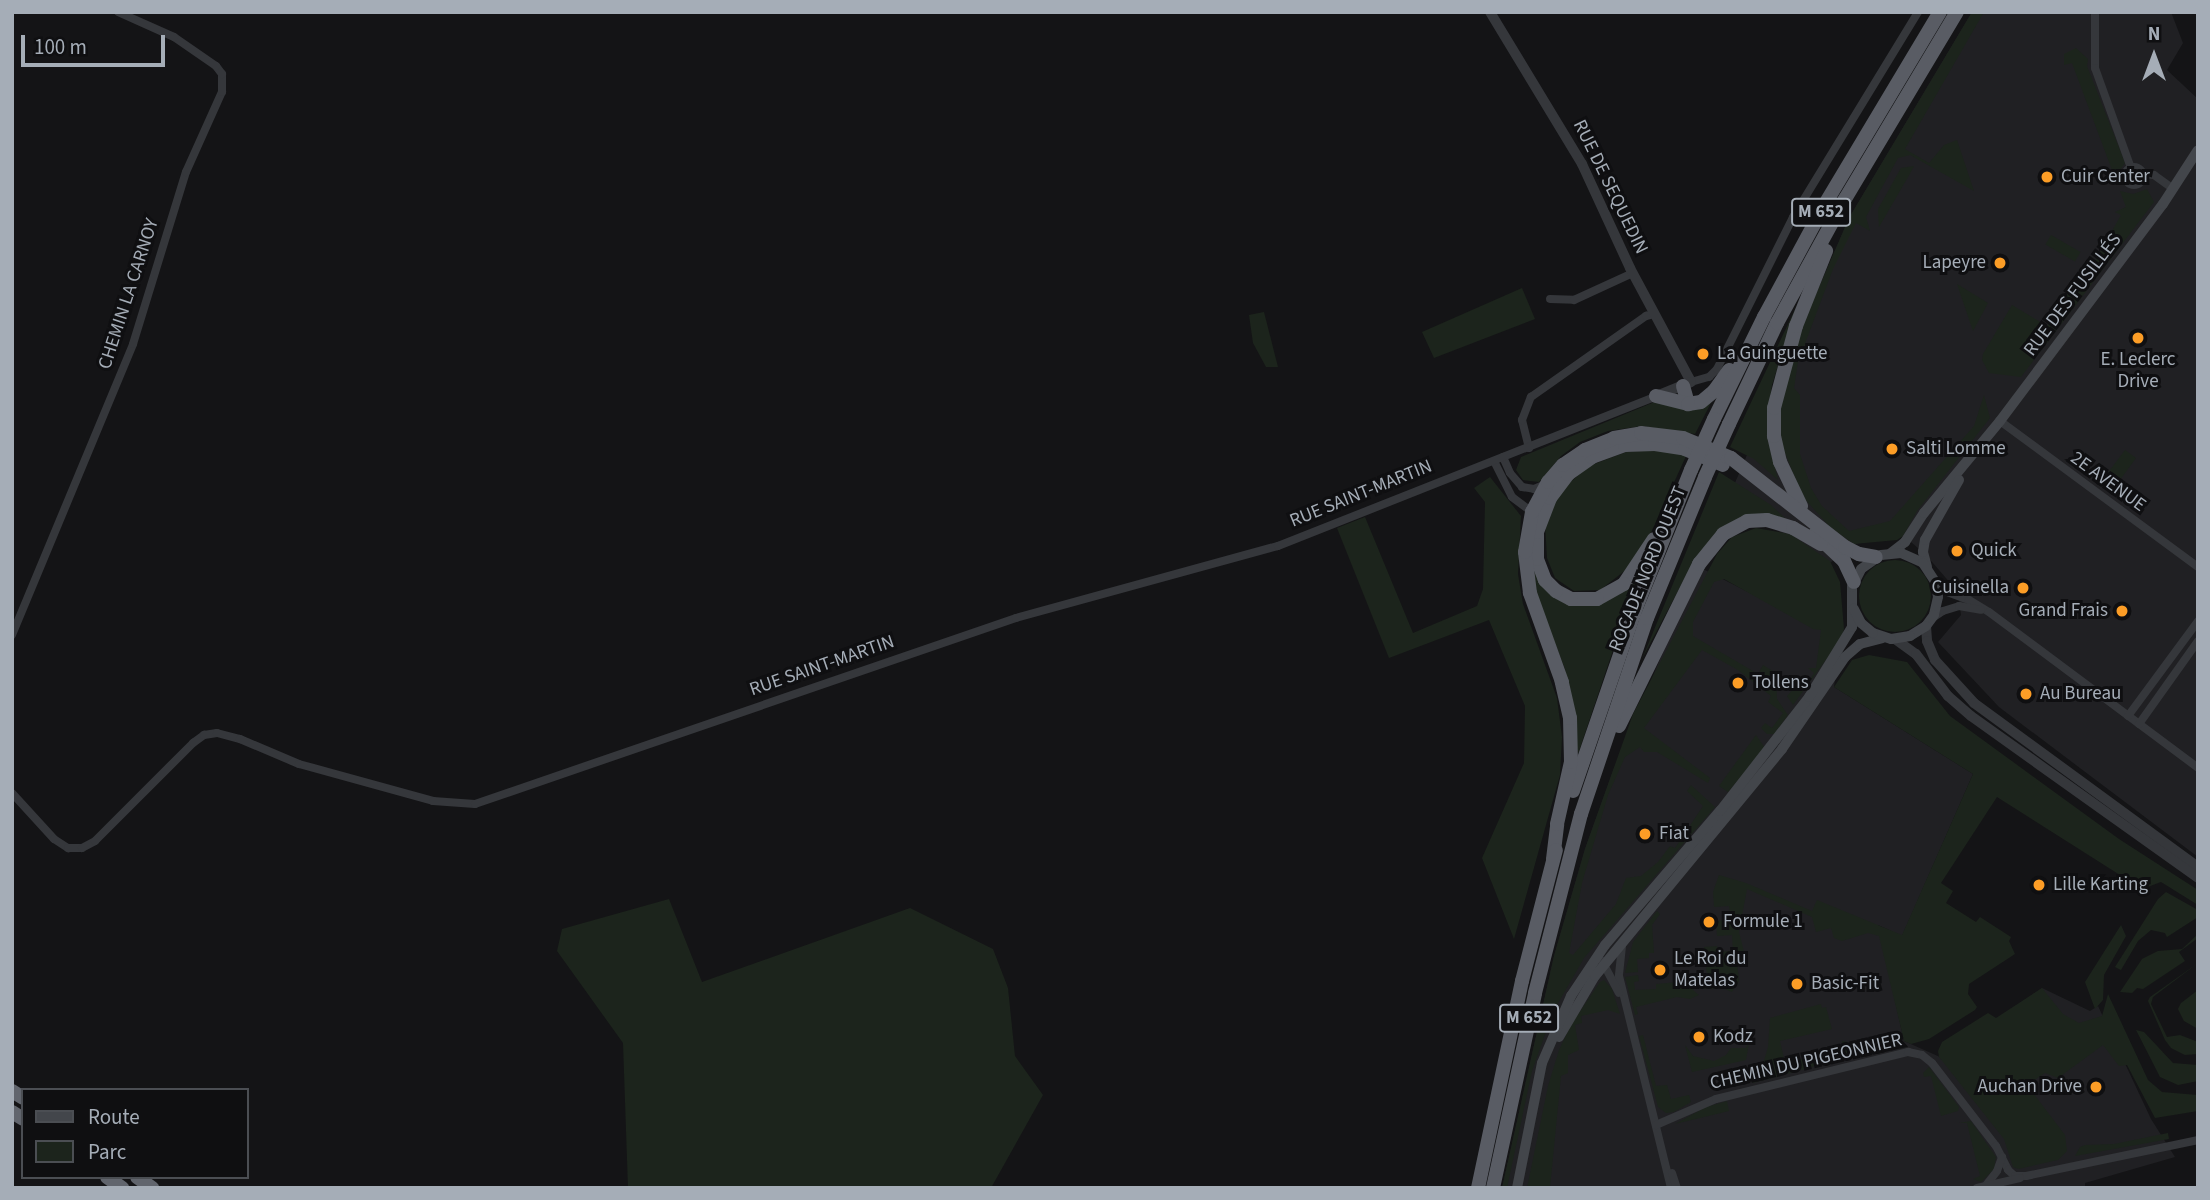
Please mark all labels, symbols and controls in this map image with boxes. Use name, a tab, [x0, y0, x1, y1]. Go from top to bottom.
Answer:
scale bar	[24, 21, 168, 65]
north arrow	[2119, 21, 2189, 91]
text: N	[2148, 21, 2160, 48]
text: 100 m	[34, 32, 87, 62]
street label: RUE DE SEQUEDIN	[1568, 116, 1652, 258]
place label: Cuir Center	[2061, 166, 2150, 188]
marker: Cuir Center	[2039, 169, 2055, 185]
road number: M 652	[1790, 197, 1853, 226]
street label: CHEMIN LA CARNOY	[94, 216, 164, 372]
street label: RUE DES FUSILLÉS	[2019, 229, 2127, 361]
place label: Lapeyre	[1922, 252, 1986, 274]
marker: Lapeyre	[1992, 255, 2008, 271]
marker: E. Leclerc Drive	[2130, 330, 2146, 346]
place label: La Guinguette	[1717, 343, 1828, 365]
marker: La Guinguette	[1695, 346, 1711, 362]
place label: E. Leclerc Drive	[2101, 349, 2175, 393]
place label: Salti Lomme	[1906, 438, 2006, 460]
marker: Salti Lomme	[1884, 441, 1900, 457]
street label: 2E AVENUE	[2066, 447, 2150, 517]
street label: RUE SAINT-MARTIN	[1286, 455, 1436, 533]
street label: ROCADE NORD OUEST	[1604, 483, 1692, 655]
place label: Quick	[1971, 540, 2017, 562]
marker: Quick	[1949, 543, 1965, 559]
place label: Cuisinella	[1932, 577, 2009, 599]
marker: Cuisinella	[2015, 580, 2031, 596]
place label: Grand Frais	[2018, 600, 2108, 622]
marker: Grand Frais	[2114, 603, 2130, 619]
street label: RUE SAINT-MARTIN	[747, 631, 897, 701]
place label: Tollens	[1752, 672, 1809, 694]
marker: Tollens	[1730, 675, 1746, 691]
place label: Au Bureau	[2040, 683, 2121, 705]
marker: Au Bureau	[2018, 686, 2034, 702]
place label: Fiat	[1659, 823, 1689, 845]
marker: Fiat	[1637, 826, 1653, 842]
place label: Lille Karting	[2053, 874, 2148, 896]
marker: Lille Karting	[2031, 877, 2047, 893]
place label: Formule 1	[1723, 911, 1803, 933]
marker: Formule 1	[1701, 914, 1717, 930]
place label: Le Roi du Matelas	[1674, 948, 1747, 992]
marker: Le Roi du Matelas	[1652, 962, 1668, 978]
place label: Basic-Fit	[1811, 973, 1879, 995]
marker: Basic-Fit	[1789, 976, 1805, 992]
road number: M 652	[1498, 1003, 1560, 1032]
place label: Kodz	[1713, 1026, 1753, 1048]
marker: Kodz	[1691, 1029, 1707, 1045]
street label: CHEMIN DU PIGEONNIER	[1708, 1029, 1904, 1095]
place label: Auchan Drive	[1978, 1076, 2082, 1098]
marker: Auchan Drive	[2088, 1079, 2104, 1095]
legend	[21, 1088, 248, 1179]
text: Route	[88, 1102, 140, 1132]
text: Parc	[88, 1137, 126, 1167]

